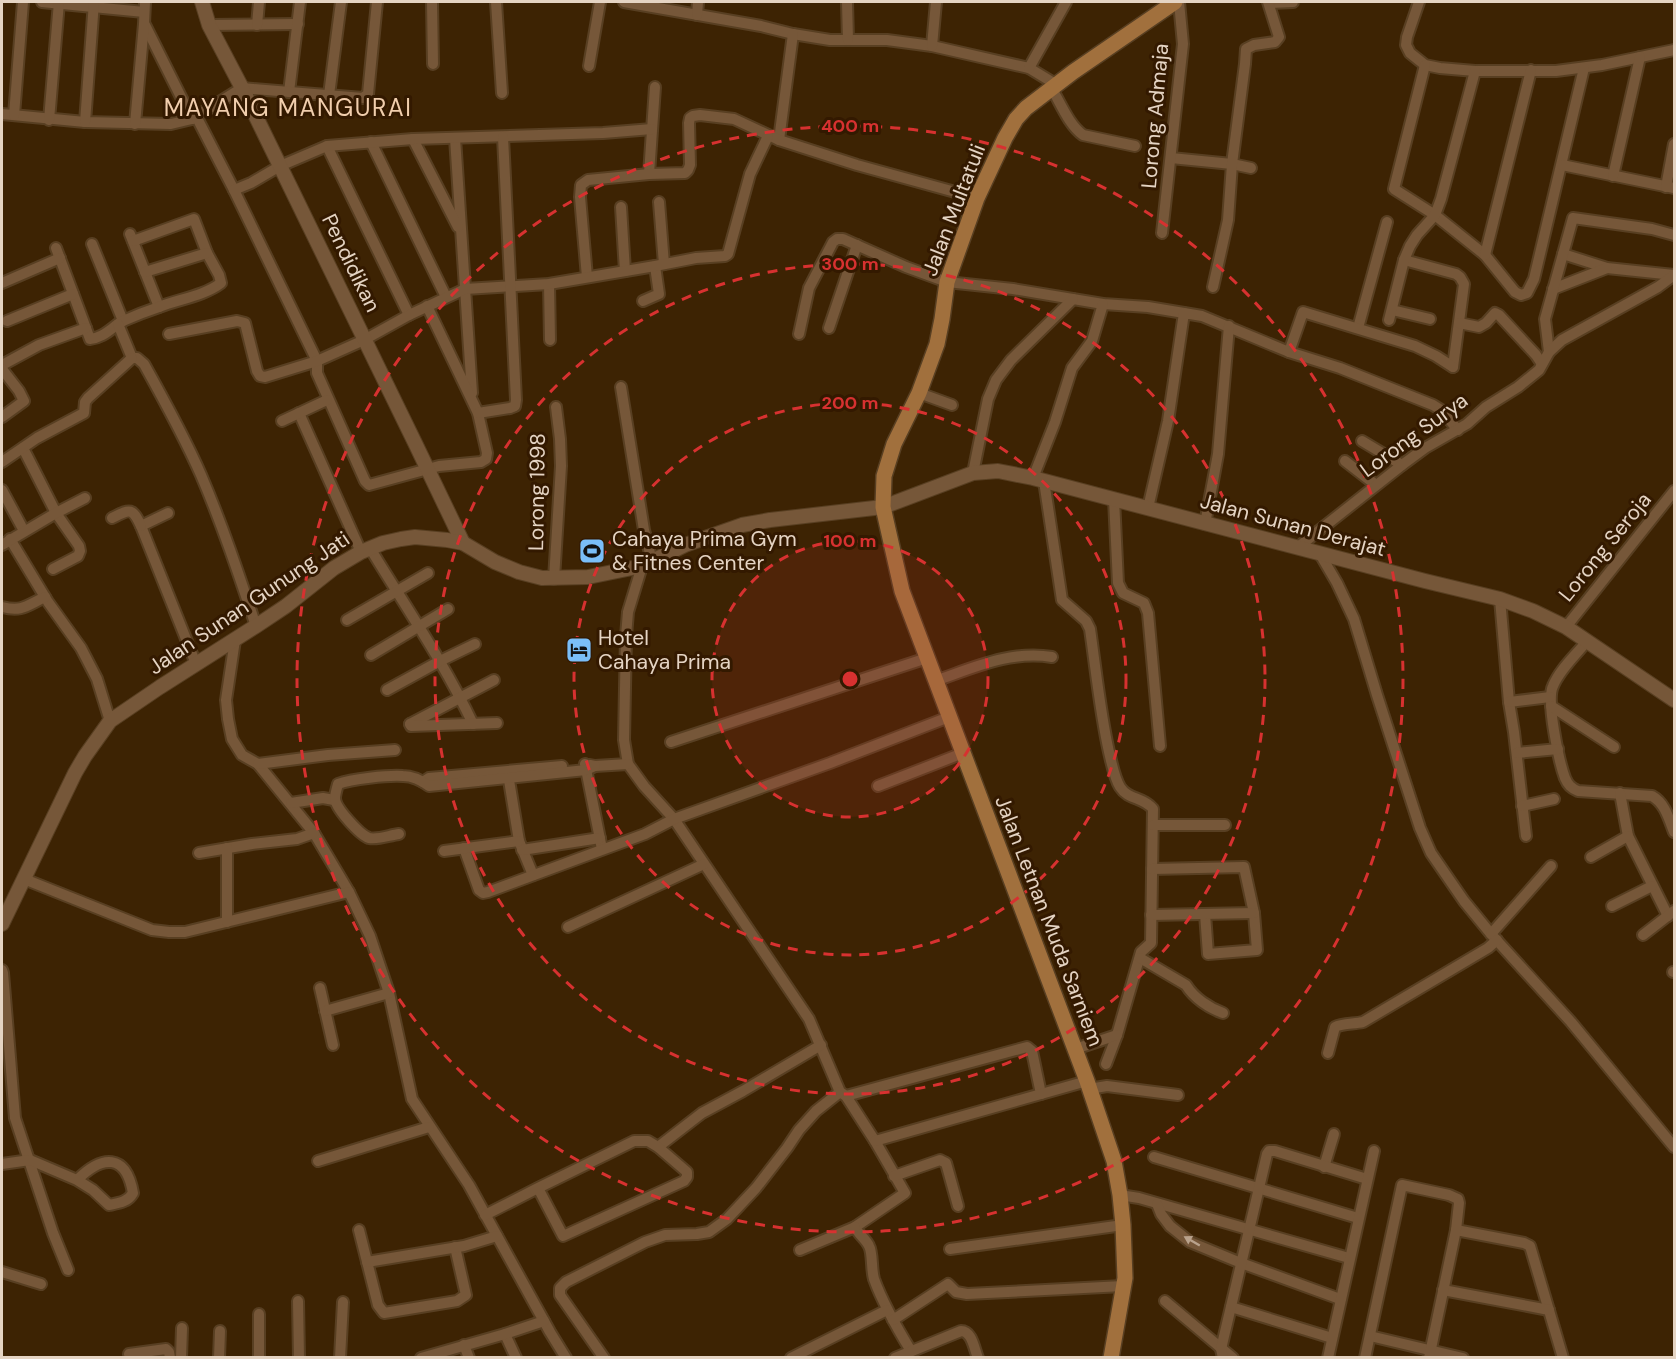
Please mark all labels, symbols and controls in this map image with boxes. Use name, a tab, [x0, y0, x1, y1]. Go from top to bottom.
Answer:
street label: Lorong Admaja	[1135, 42, 1175, 190]
district label: MAYANG MANGURAI	[164, 92, 412, 123]
text: 400 m	[821, 114, 879, 138]
street label: Jalan Multatuli	[916, 140, 992, 280]
street label: Pendidikan	[315, 209, 387, 317]
text: 300 m	[821, 252, 879, 276]
street label: Lorong Surya	[1355, 386, 1473, 484]
text: 200 m	[822, 391, 878, 415]
street label: Lorong 1998	[522, 433, 552, 551]
street label: Jalan Sunan Derajat	[1197, 487, 1389, 563]
street label: Lorong Seroja	[1552, 487, 1658, 607]
street label: Jalan Sunan Gunung Jati	[143, 525, 355, 681]
place label: Cahaya Prima Gym & Fitnes Center	[612, 525, 797, 577]
text: 100 m	[823, 529, 877, 553]
sports icon: Cahaya Prima Gym & Fitnes Center	[577, 536, 607, 566]
place label: Hotel Cahaya Prima	[598, 624, 731, 676]
hotel icon: Hotel Cahaya Prima	[564, 635, 594, 665]
centre of rings	[840, 669, 860, 689]
street label: Jalan Letnan Muda Sarniem	[988, 792, 1110, 1050]
one-way arrow	[1184, 1236, 1200, 1247]

